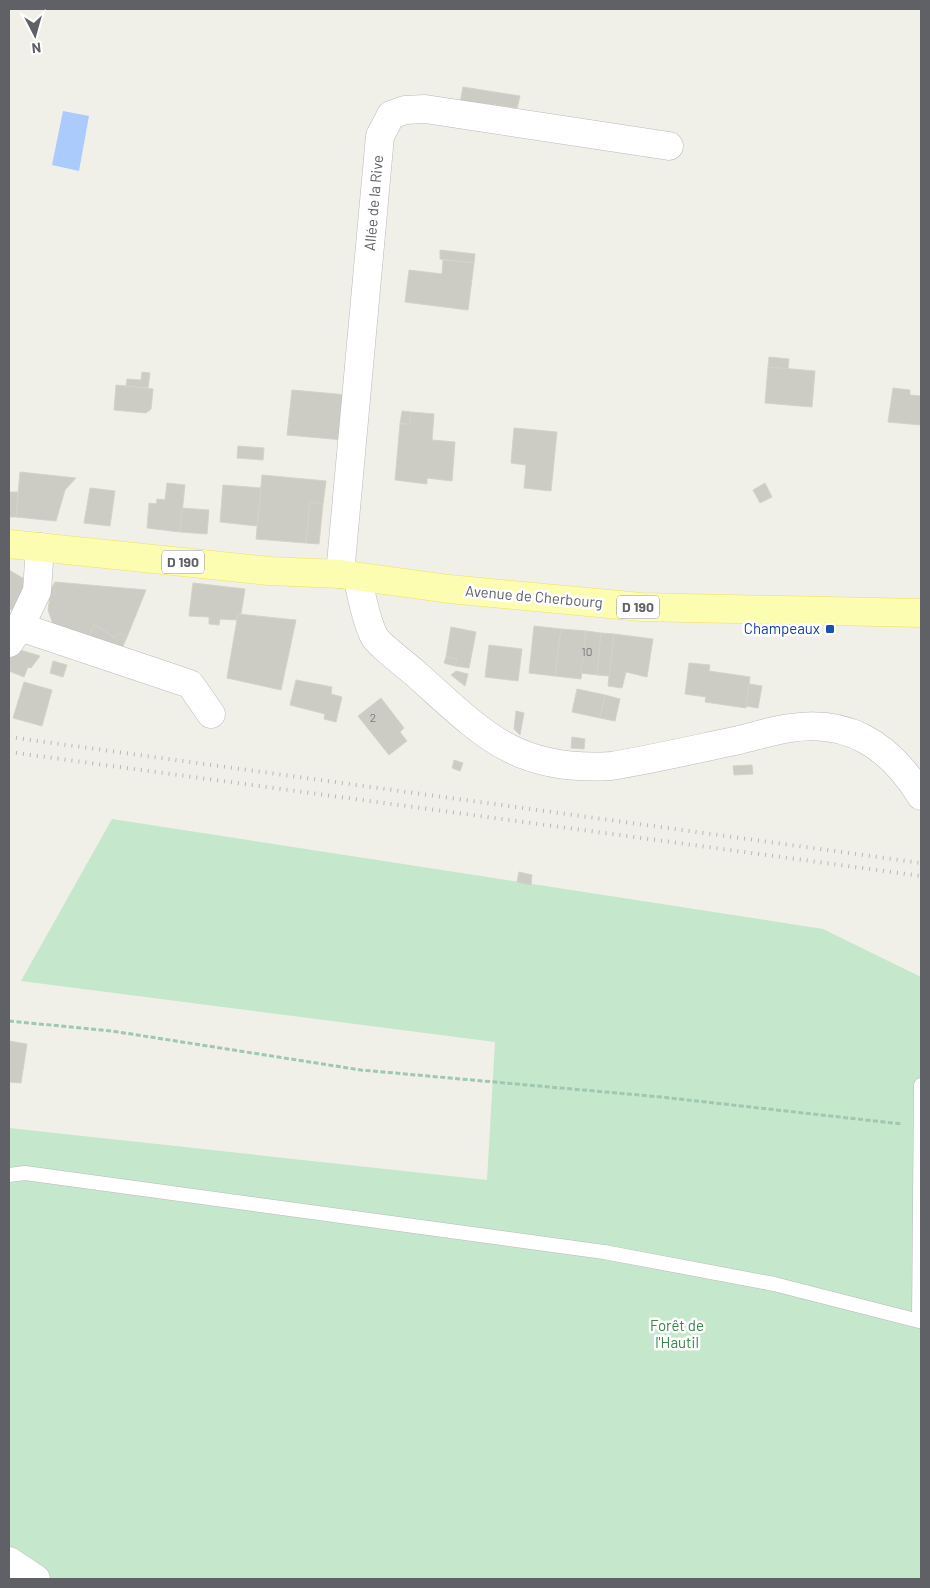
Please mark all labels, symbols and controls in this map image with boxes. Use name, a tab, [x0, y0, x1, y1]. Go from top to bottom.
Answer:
north arrow	[10, 10, 60, 60]
text: N	[31, 39, 42, 57]
street label: Allée de la Rive	[360, 154, 386, 252]
road number: D 190	[162, 550, 204, 574]
street label: Avenue de Cherbourg	[465, 581, 604, 611]
road number: D 190	[617, 596, 659, 618]
place label: Champeaux	[744, 619, 820, 637]
marker: Champeaux	[824, 623, 836, 635]
house number: 10	[582, 644, 592, 658]
house number: 2	[370, 710, 376, 724]
park label: Forêt de l'Hautil	[650, 1316, 704, 1351]

